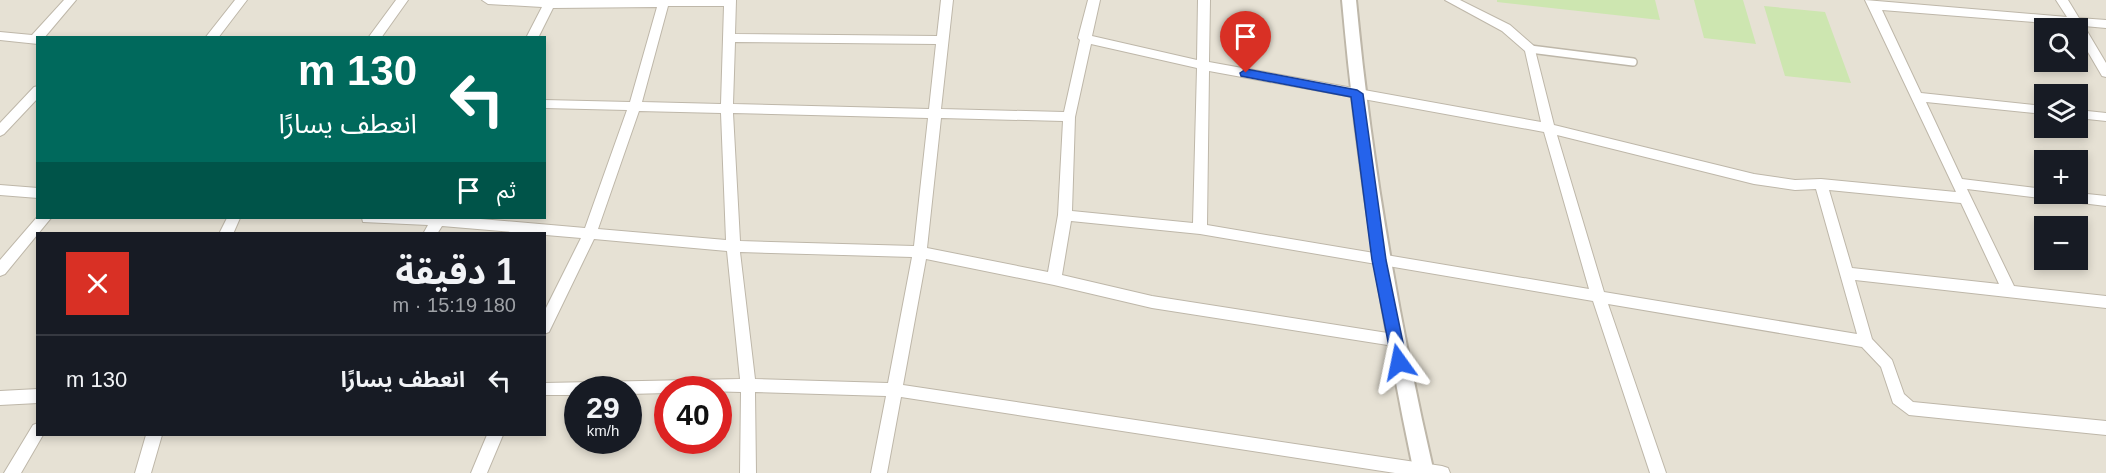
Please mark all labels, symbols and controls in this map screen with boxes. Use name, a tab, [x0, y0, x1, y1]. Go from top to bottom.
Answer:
pin	[1220, 11, 1271, 73]
map controls	[2034, 18, 2088, 270]
button: search	[2034, 18, 2088, 72]
icon: arrive	[1229, 20, 1262, 53]
text: 130 m	[298, 47, 417, 94]
icon: left	[438, 60, 516, 138]
button: layers	[2034, 84, 2088, 138]
text: انعطف يسارًا	[278, 109, 417, 139]
button: +	[2034, 150, 2088, 204]
icon: arrive	[452, 174, 485, 207]
text: ثم	[497, 178, 516, 203]
button: −	[2034, 216, 2088, 270]
text: 1 دقيقة	[395, 251, 516, 292]
button: close	[66, 252, 129, 315]
text: 180 m · 15:19	[393, 294, 516, 316]
position arrow	[1367, 330, 1431, 394]
icon: left	[483, 364, 516, 397]
text: 130 m	[66, 367, 127, 392]
text: انعطف يسارًا	[341, 367, 465, 392]
speed limit sign: 40	[654, 376, 732, 454]
text: 29	[586, 391, 620, 424]
text: km/h	[587, 422, 619, 439]

